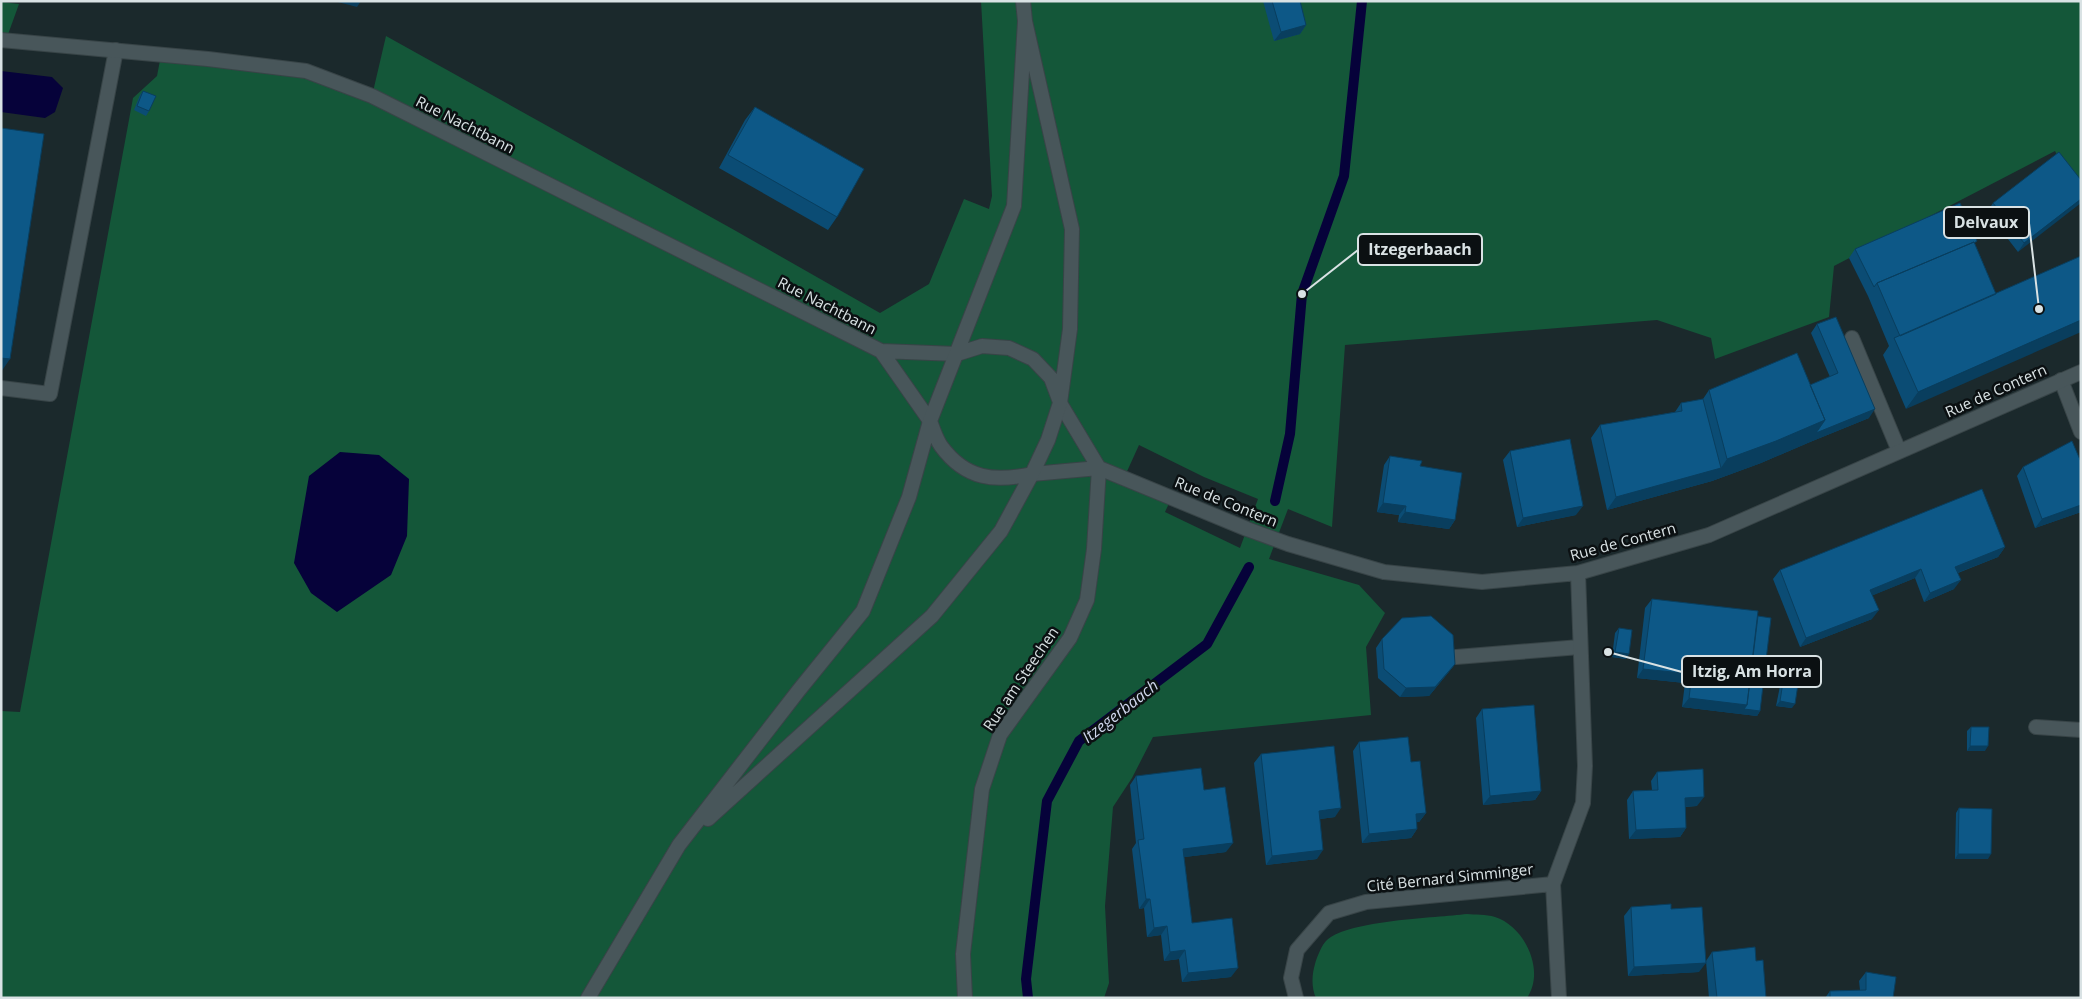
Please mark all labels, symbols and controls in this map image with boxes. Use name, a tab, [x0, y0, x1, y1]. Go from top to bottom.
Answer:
street label: Rue Nachtbann	[413, 91, 518, 158]
callout: Delvaux	[1944, 207, 2029, 238]
text: Delvaux	[1954, 211, 2019, 233]
callout: Itzegerbaach	[1358, 234, 1482, 265]
text: Itzegerbaach	[1368, 238, 1472, 260]
street label: Rue Nachtbann	[775, 272, 880, 339]
street label: Rue de Contern	[1942, 359, 2049, 421]
street label: Rue de Contern	[1172, 471, 1281, 531]
street label: Rue de Contern	[1567, 517, 1678, 565]
street label: Rue am Steechen	[978, 623, 1062, 734]
callout: Itzig, Am Horra	[1682, 656, 1821, 687]
text: Itzig, Am Horra	[1692, 660, 1812, 682]
water label: Itzegerbaach	[1077, 674, 1163, 748]
street label: Cité Bernard Simminger	[1366, 858, 1534, 896]

